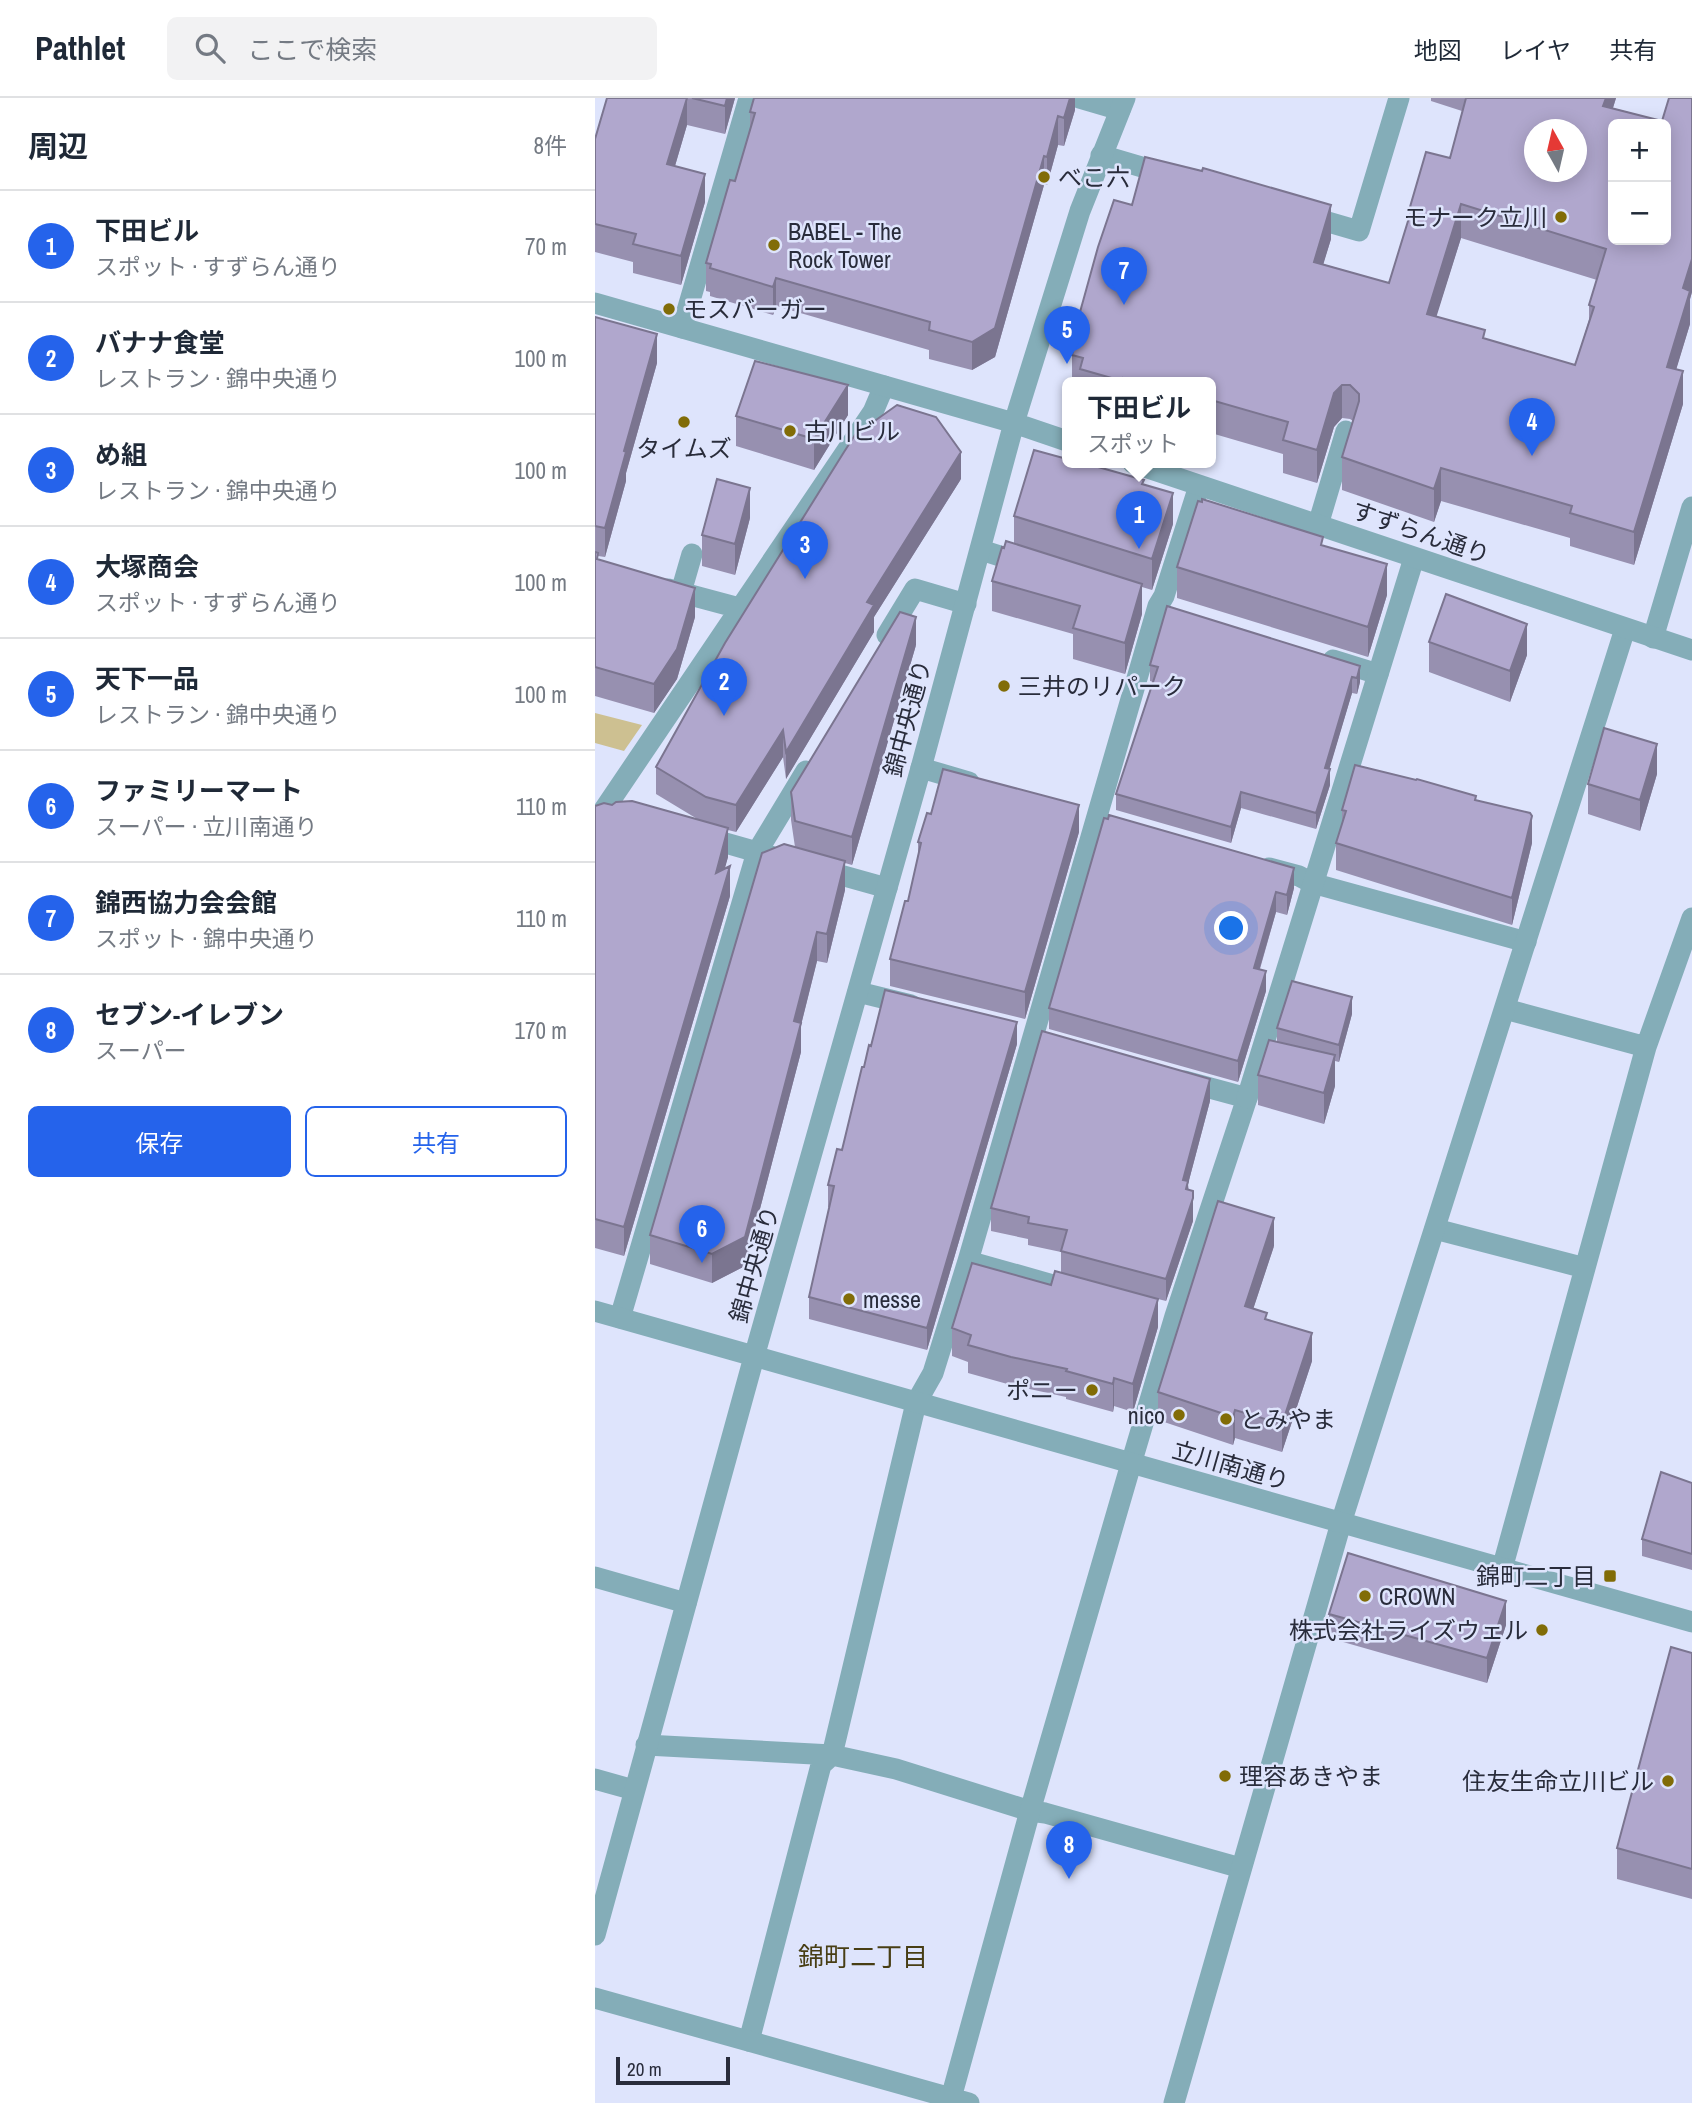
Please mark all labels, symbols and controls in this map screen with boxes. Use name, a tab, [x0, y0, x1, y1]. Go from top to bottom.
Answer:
search box	[167, 17, 657, 80]
text: Pathlet	[35, 26, 125, 70]
icon: search	[191, 29, 229, 67]
text: ここで検索	[247, 32, 377, 67]
text: 地図	[1414, 34, 1462, 66]
text: レイヤ	[1500, 34, 1571, 66]
text: 共有	[1609, 34, 1657, 66]
north arrow	[1524, 119, 1587, 182]
map controls	[1608, 119, 1671, 245]
button: +	[1608, 119, 1671, 182]
text: 周辺	[28, 126, 88, 166]
text: 8件	[534, 130, 567, 161]
place label: べこ六	[1058, 161, 1130, 193]
marker: べこ六	[1036, 169, 1052, 185]
button: −	[1608, 182, 1671, 245]
place label: モナーク立川	[1403, 201, 1547, 233]
marker: モナーク立川	[1553, 209, 1569, 225]
text: 下田ビル	[95, 213, 199, 248]
place label: BABEL - The Rock Tower	[788, 215, 902, 275]
text: 1	[46, 231, 56, 262]
text: 70 m	[525, 231, 567, 262]
marker: BABEL - The Rock Tower	[766, 237, 782, 253]
pin: 7	[1101, 247, 1147, 305]
text: スポット · すずらん通り	[95, 251, 341, 282]
place label: モスバーガー	[683, 293, 827, 325]
marker: モスバーガー	[661, 301, 677, 317]
pin: 5	[1044, 306, 1090, 364]
text: バナナ食堂	[95, 325, 225, 360]
text: 2	[46, 343, 56, 374]
text: 100 m	[515, 343, 567, 374]
text: レストラン · 錦中央通り	[95, 363, 341, 394]
popup	[1062, 377, 1216, 468]
text: 下田ビル	[1087, 390, 1191, 425]
pin: 4	[1509, 398, 1555, 456]
marker: タイムズ	[676, 414, 692, 430]
place label: 古川ビル	[804, 415, 900, 447]
marker: 古川ビル	[782, 423, 798, 439]
text: スポット	[1087, 428, 1179, 459]
place label: タイムズ	[636, 432, 732, 464]
text: め組	[95, 437, 147, 472]
text: 3	[46, 455, 56, 486]
text: 100 m	[515, 455, 567, 486]
text: レストラン · 錦中央通り	[95, 475, 341, 506]
pin: 1	[1116, 491, 1162, 549]
street label: すずらん通り	[1348, 493, 1494, 571]
pin: 3	[782, 521, 828, 579]
text: 大塚商会	[95, 549, 199, 584]
text: 4	[46, 567, 56, 598]
text: 100 m	[515, 567, 567, 598]
text: スポット · すずらん通り	[95, 587, 341, 618]
street label: 錦中央通り	[876, 656, 938, 780]
pin: 2	[701, 658, 747, 716]
text: 天下一品	[95, 661, 199, 696]
place label: 三井のリパーク	[1018, 670, 1186, 702]
marker: 三井のリパーク	[996, 678, 1012, 694]
text: 5	[46, 679, 56, 710]
text: 100 m	[515, 679, 567, 710]
text: レストラン · 錦中央通り	[95, 699, 341, 730]
text: ファミリーマート	[95, 773, 303, 808]
text: 6	[46, 791, 56, 822]
text: 110 m	[516, 791, 567, 822]
text: スーパー · 立川南通り	[95, 811, 318, 842]
text: 錦西協力会会館	[95, 885, 277, 920]
text: 7	[46, 903, 56, 934]
text: 110 m	[516, 903, 567, 934]
your location	[1214, 911, 1248, 945]
text: スポット · 錦中央通り	[95, 923, 318, 954]
text: セブン-イレブン	[95, 997, 284, 1032]
text: 8	[46, 1015, 56, 1046]
text: 170 m	[515, 1015, 567, 1046]
text: スーパー	[95, 1035, 187, 1066]
button: 保存	[28, 1106, 291, 1177]
button: 共有	[305, 1106, 567, 1177]
street label: 錦中央通り	[722, 1202, 786, 1326]
pin: 6	[679, 1205, 725, 1263]
place label: messe	[863, 1283, 921, 1315]
marker: messe	[841, 1291, 857, 1307]
place label: ポニー	[1006, 1374, 1078, 1406]
marker: ポニー	[1084, 1382, 1100, 1398]
place label: nico	[1128, 1399, 1165, 1431]
place label: とみやま	[1240, 1403, 1336, 1435]
marker: nico	[1171, 1407, 1187, 1423]
marker: とみやま	[1218, 1411, 1234, 1427]
street label: 立川南通り	[1169, 1433, 1293, 1497]
place label: 錦町二丁目	[1476, 1560, 1596, 1592]
marker: 錦町二丁目	[1602, 1568, 1618, 1584]
place label: CROWN	[1379, 1580, 1456, 1612]
marker: CROWN	[1357, 1588, 1373, 1604]
place label: 株式会社ライズウェル	[1289, 1614, 1528, 1646]
marker: 株式会社ライズウェル	[1534, 1622, 1550, 1638]
place label: 理容あきやま	[1239, 1760, 1383, 1792]
place label: 住友生命立川ビル	[1462, 1765, 1654, 1797]
marker: 理容あきやま	[1217, 1768, 1233, 1784]
marker: 住友生命立川ビル	[1660, 1773, 1676, 1789]
pin: 8	[1046, 1821, 1092, 1879]
district label: 錦町二丁目	[798, 1939, 928, 1974]
scale bar	[616, 2054, 730, 2086]
text: 20 m	[627, 2056, 662, 2082]

